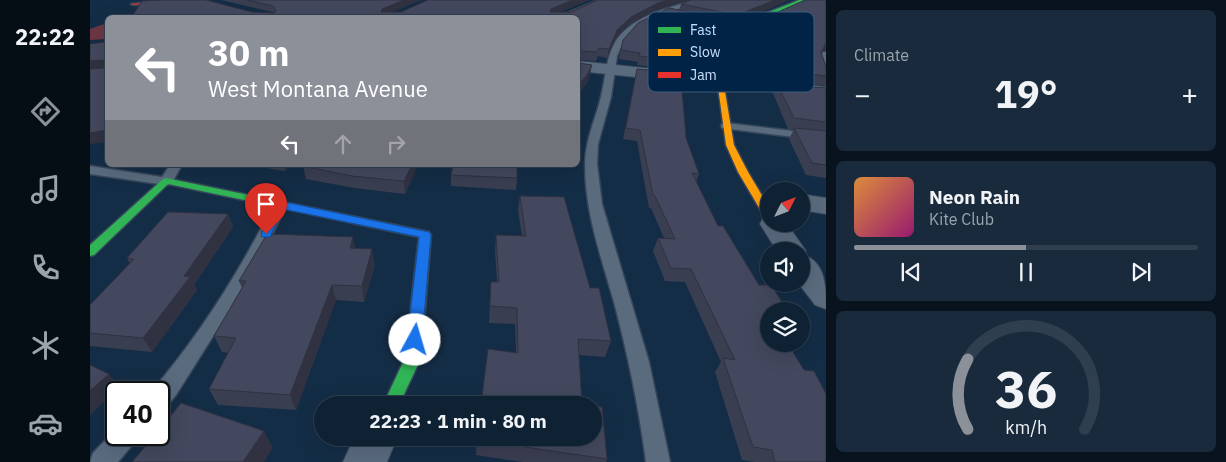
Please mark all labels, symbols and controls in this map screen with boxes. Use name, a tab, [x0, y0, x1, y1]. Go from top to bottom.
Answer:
legend	[648, 12, 814, 92]
text: Fast	[690, 21, 716, 39]
text: 22:22	[15, 22, 75, 51]
text: 30 m	[208, 30, 290, 76]
icon: left	[125, 35, 190, 100]
text: Slow	[690, 43, 721, 61]
text: Climate	[854, 45, 909, 65]
text: Jam	[690, 66, 717, 84]
text: 19°	[994, 69, 1058, 118]
text: West Montana Avenue	[208, 74, 428, 103]
text: −	[854, 76, 871, 113]
text: +	[1181, 76, 1198, 113]
icon: directions	[28, 94, 63, 129]
icon: left	[276, 130, 304, 158]
icon: ahead	[329, 130, 357, 158]
icon: right	[382, 130, 410, 158]
icon: music	[28, 172, 63, 207]
north arrow	[760, 182, 810, 232]
map controls	[760, 182, 810, 352]
pin	[245, 183, 287, 234]
text: Neon Rain	[929, 185, 1020, 209]
icon: arrive	[252, 190, 280, 218]
text: Kite Club	[929, 209, 994, 229]
button: sound	[760, 242, 810, 292]
icon: phone	[28, 250, 63, 285]
icon: previous	[897, 258, 925, 286]
icon: pause	[1012, 258, 1040, 286]
icon: next	[1127, 258, 1155, 286]
button: layers	[760, 302, 810, 352]
position arrow	[388, 313, 440, 365]
icon: climate	[28, 328, 63, 363]
text: 36	[995, 355, 1057, 422]
speed limit sign: 40	[105, 381, 170, 446]
icon: car	[28, 406, 63, 441]
text: 22:23 · 1 min · 80 m	[369, 409, 547, 433]
text: km/h	[1005, 416, 1047, 439]

